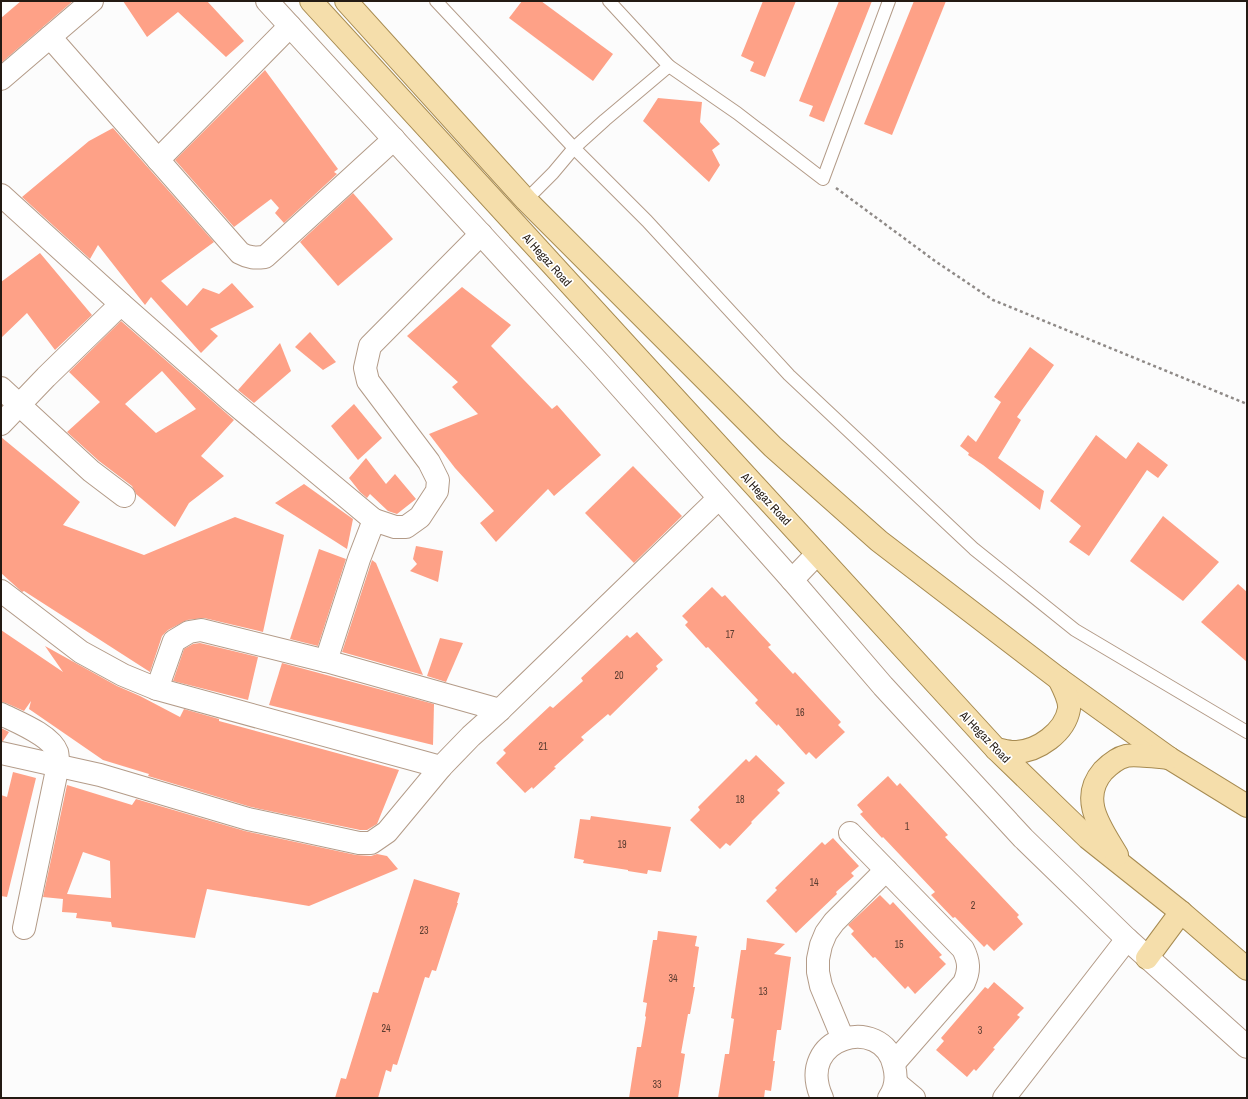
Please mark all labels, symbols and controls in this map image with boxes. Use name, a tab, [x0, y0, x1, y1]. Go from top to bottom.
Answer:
street label: Al Hegaz Road	[518, 229, 575, 290]
street label: Al Hegaz Road	[737, 469, 794, 529]
house number: 17	[725, 628, 735, 641]
house number: 20	[614, 669, 624, 682]
house number: 16	[795, 706, 805, 719]
street label: Al Hegaz Road	[956, 707, 1014, 766]
house number: 21	[538, 740, 548, 753]
house number: 18	[735, 793, 745, 806]
house number: 1	[905, 820, 910, 833]
house number: 19	[617, 838, 627, 851]
house number: 14	[809, 876, 819, 889]
house number: 2	[971, 899, 976, 912]
house number: 23	[419, 924, 429, 937]
house number: 15	[894, 938, 904, 951]
house number: 34	[668, 972, 678, 985]
house number: 13	[758, 985, 768, 998]
house number: 24	[381, 1022, 391, 1035]
house number: 3	[978, 1024, 983, 1037]
house number: 33	[652, 1078, 662, 1091]

